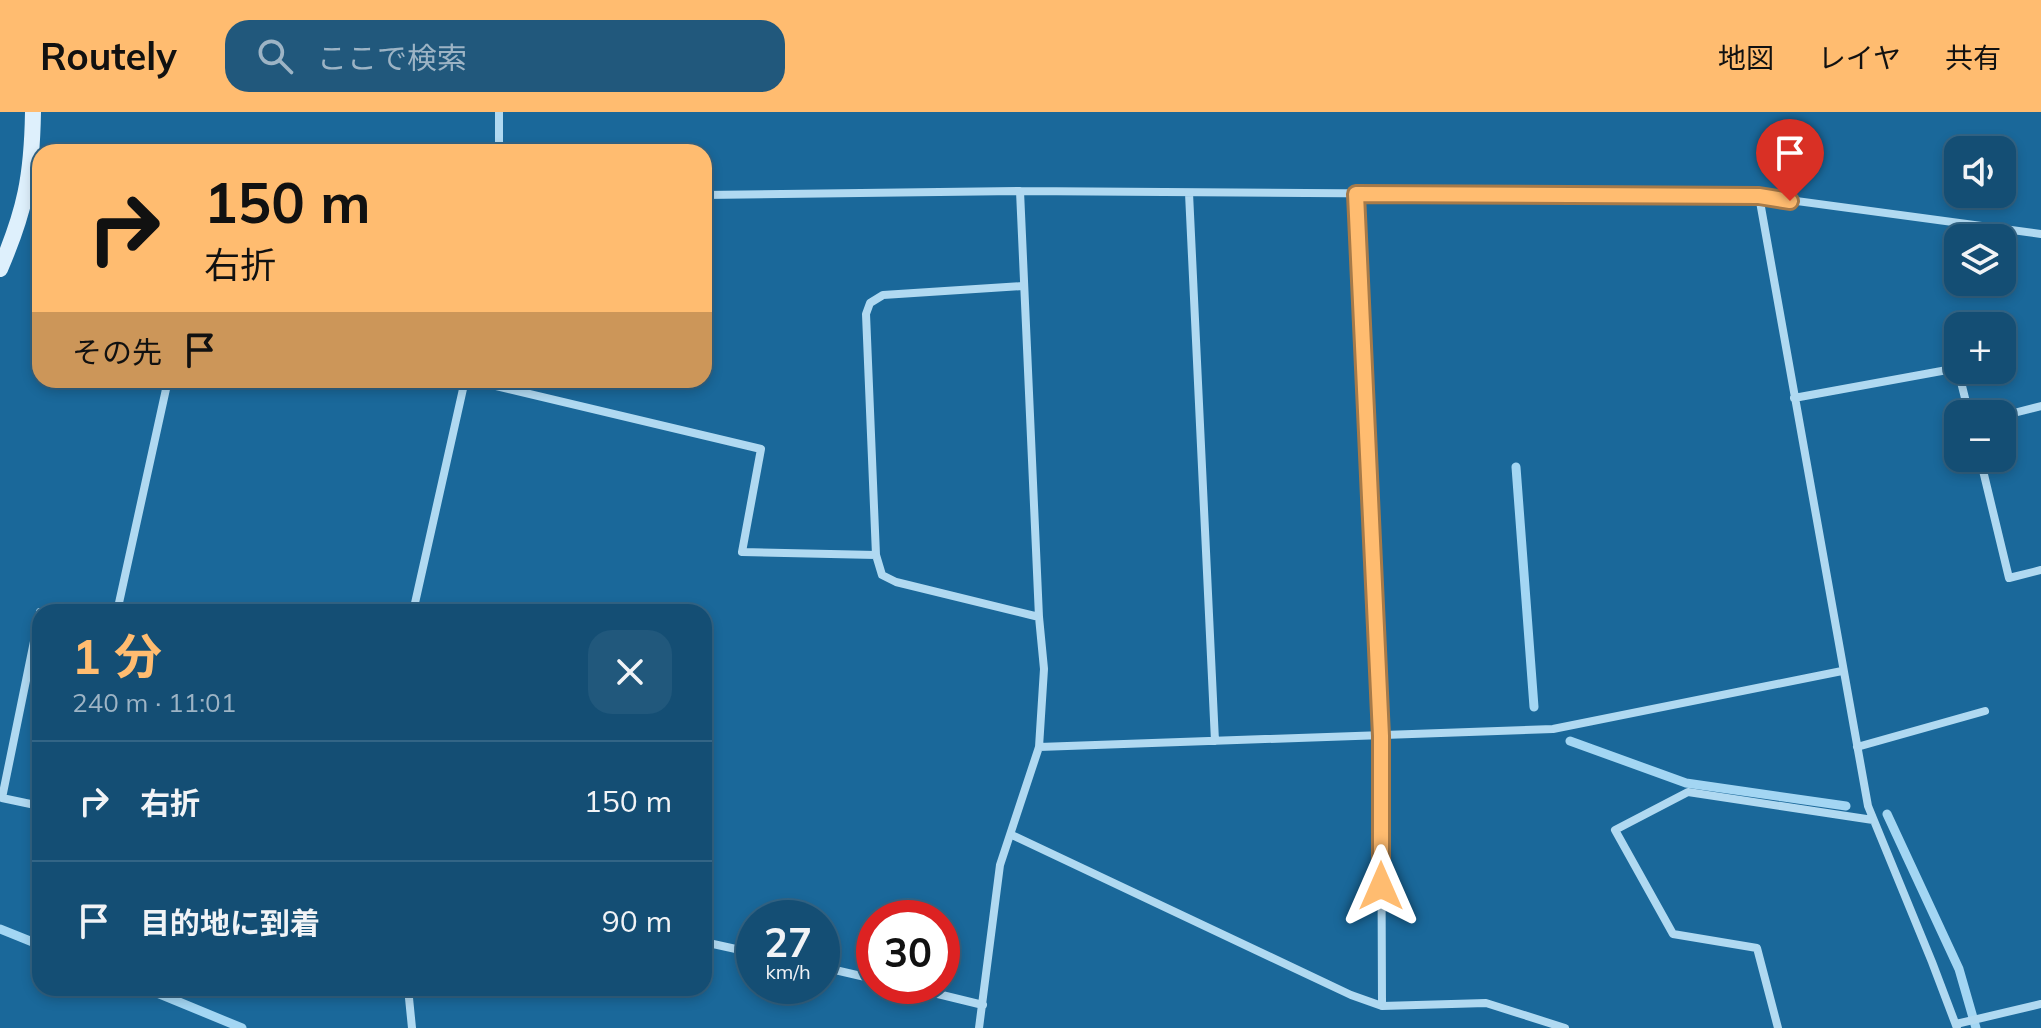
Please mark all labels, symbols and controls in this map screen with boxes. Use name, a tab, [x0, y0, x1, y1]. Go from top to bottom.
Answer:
search box	[225, 20, 785, 92]
text: Routely	[40, 32, 177, 80]
icon: search	[253, 34, 297, 78]
text: ここで検索	[317, 39, 467, 77]
text: 地図	[1718, 40, 1774, 75]
text: レイヤ	[1818, 40, 1901, 75]
text: 共有	[1945, 40, 2001, 75]
pin	[1756, 119, 1824, 201]
icon: arrive	[1768, 131, 1812, 175]
map controls	[1944, 136, 2016, 472]
button: sound	[1944, 136, 2016, 208]
text: 150 m	[204, 167, 371, 237]
icon: right	[72, 176, 176, 280]
button: layers	[1944, 224, 2016, 296]
text: 右折	[204, 242, 276, 287]
button: +	[1944, 312, 2016, 384]
icon: arrive	[178, 328, 222, 372]
text: その先	[72, 333, 162, 371]
button: −	[1944, 400, 2016, 472]
text: 1 分	[72, 626, 162, 686]
button: close	[588, 630, 672, 714]
text: 240 m · 11:01	[72, 686, 236, 719]
icon: right	[72, 779, 116, 823]
text: 150 m	[584, 782, 672, 820]
text: 右折	[140, 784, 200, 822]
position arrow	[1339, 844, 1423, 928]
icon: arrive	[72, 899, 116, 943]
speed limit sign: 30	[856, 900, 960, 1004]
text: 90 m	[602, 902, 672, 940]
text: 目的地に到着	[140, 904, 320, 942]
text: 27	[764, 917, 812, 967]
text: km/h	[765, 959, 811, 984]

